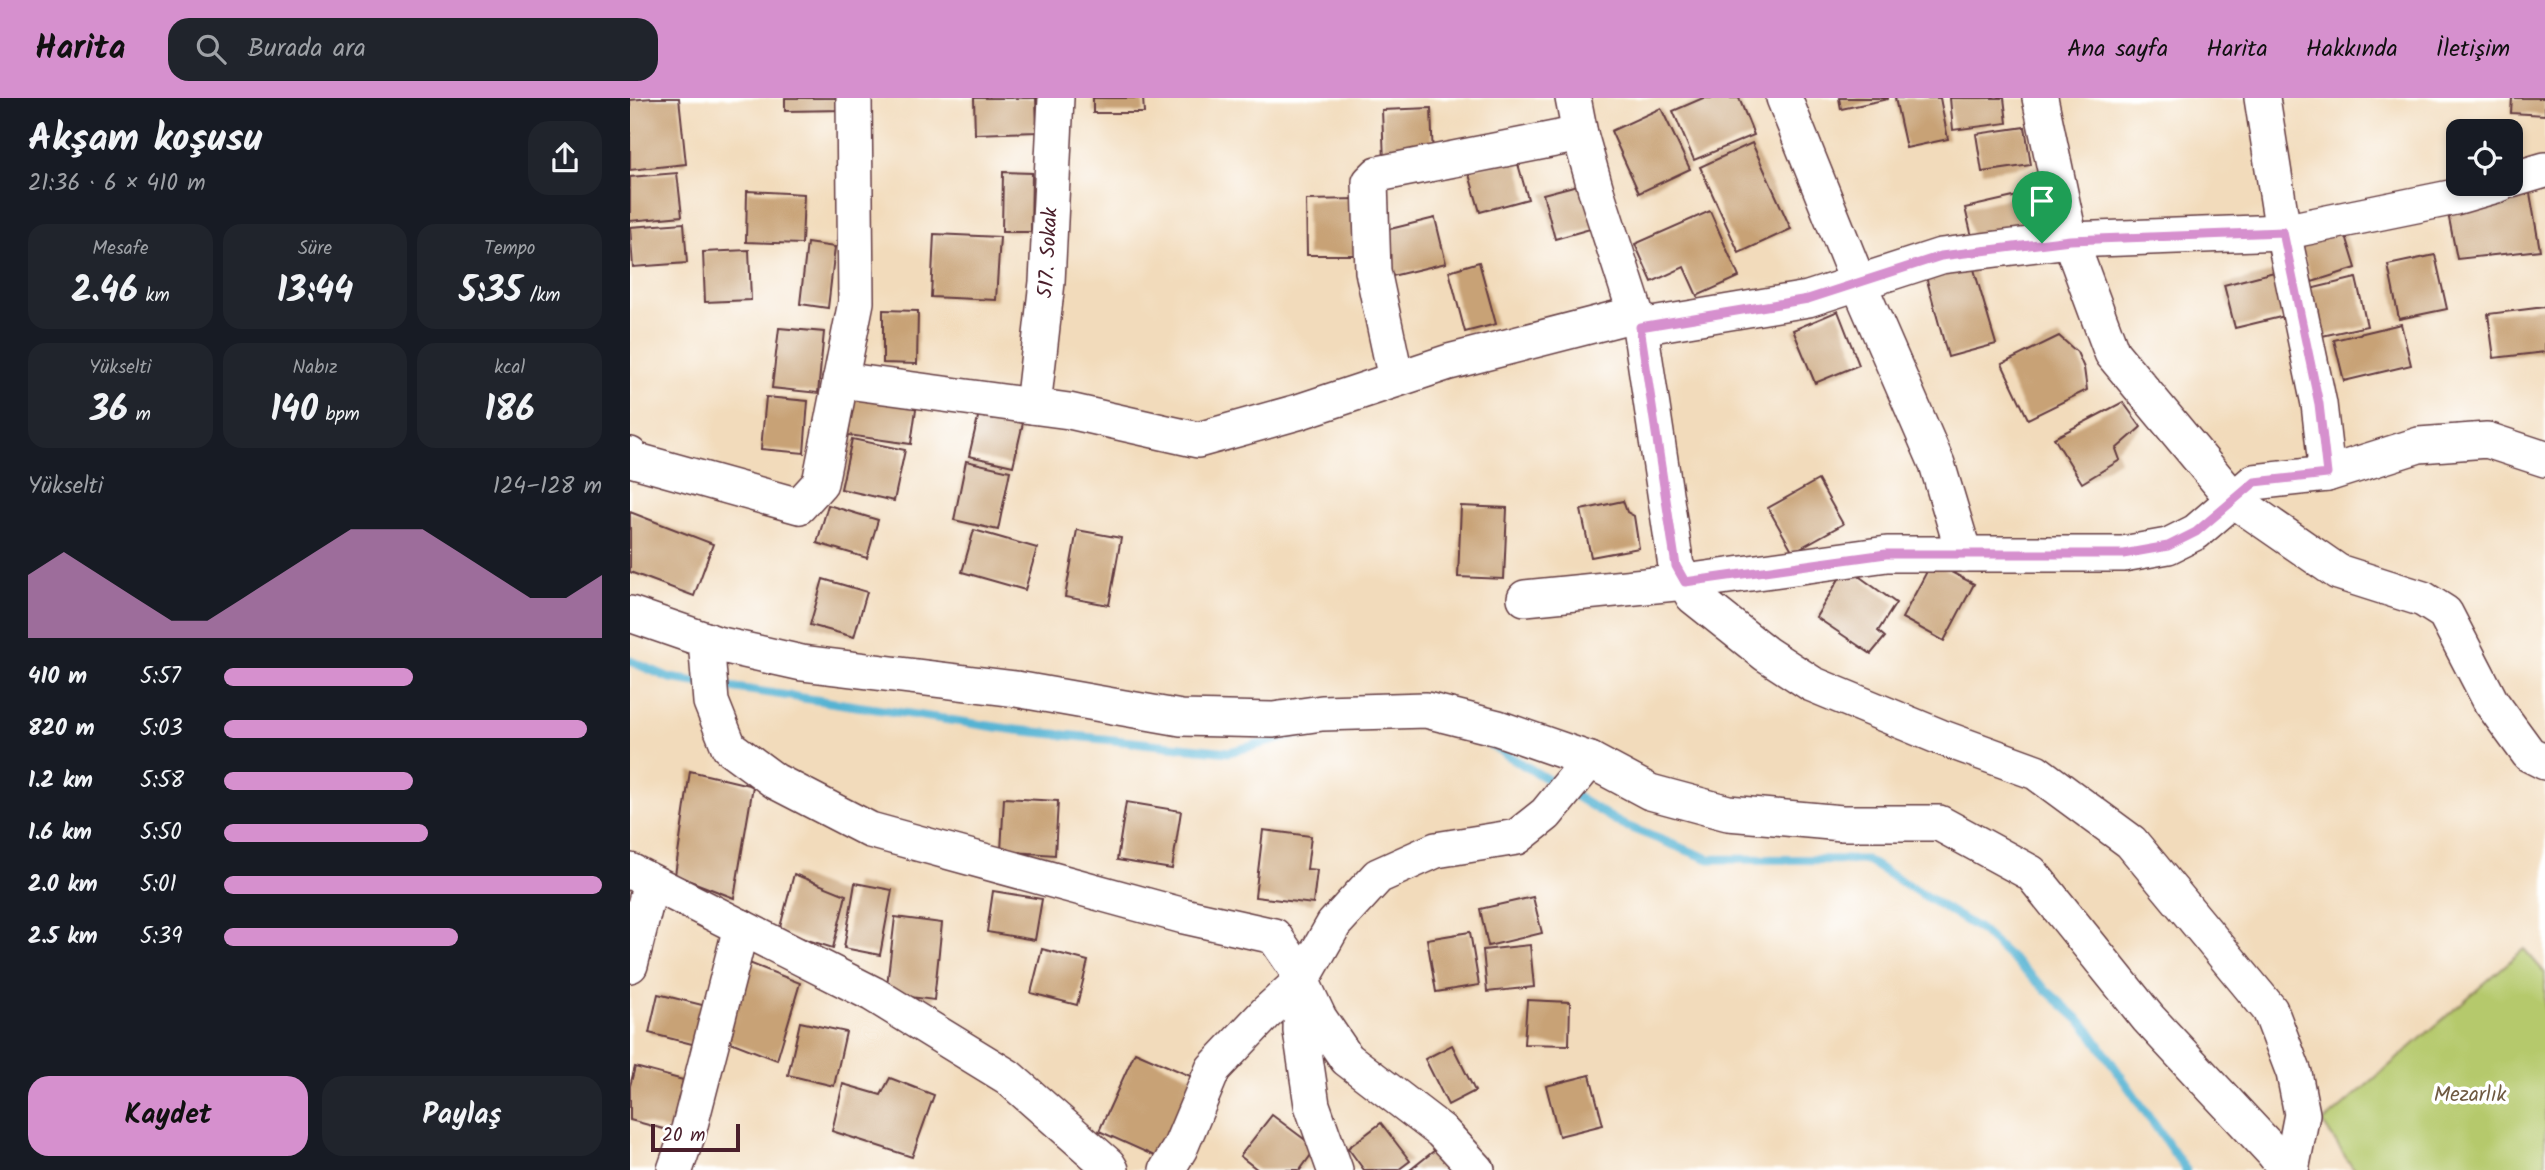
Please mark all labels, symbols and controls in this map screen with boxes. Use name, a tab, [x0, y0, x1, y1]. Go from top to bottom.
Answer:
search box	[168, 18, 658, 81]
text: Harita	[35, 23, 126, 76]
text: Burada ara	[248, 28, 366, 70]
icon: search	[192, 30, 230, 68]
text: Ana sayfa	[2067, 30, 2168, 69]
text: Harita	[2206, 30, 2268, 69]
text: Hakkında	[2306, 30, 2398, 69]
text: İletişim	[2436, 30, 2510, 69]
text: Akşam koşusu	[28, 110, 262, 170]
map controls	[2446, 119, 2523, 196]
button: locate	[2446, 119, 2523, 196]
button: share	[528, 121, 602, 195]
text: 21:36 · 6 × 410 m	[28, 166, 205, 202]
pin	[2012, 171, 2072, 243]
icon: arrive	[2023, 182, 2061, 220]
street label: 517. Sokak	[1029, 206, 1067, 300]
text: Mesafe	[92, 234, 148, 264]
text: Süre	[298, 234, 332, 264]
text: Tempo	[484, 234, 535, 264]
text: 2.46	[71, 264, 138, 320]
text: 13:44	[277, 264, 353, 320]
text: 5:35	[459, 264, 522, 320]
text: km	[138, 281, 170, 311]
text: /km	[522, 281, 560, 311]
text: Yükselti	[89, 353, 151, 383]
text: Nabız	[292, 353, 338, 383]
text: kcal	[494, 353, 525, 383]
text: 36	[90, 383, 128, 439]
text: 140	[270, 383, 318, 439]
text: 186	[485, 383, 535, 439]
text: m	[128, 400, 151, 430]
text: bpm	[318, 400, 360, 430]
text: Yükselti	[28, 469, 103, 505]
text: 124–128 m	[493, 469, 602, 505]
text: 410 m	[28, 659, 87, 695]
text: 5:57	[140, 659, 181, 695]
text: 820 m	[28, 711, 94, 747]
text: 5:03	[140, 711, 183, 747]
text: 1.2 km	[28, 763, 93, 799]
text: 5:58	[140, 763, 184, 799]
text: 1.6 km	[28, 815, 92, 851]
text: 5:50	[140, 815, 182, 851]
text: 2.0 km	[28, 867, 98, 903]
text: 5:01	[140, 867, 177, 903]
text: 2.5 km	[28, 919, 98, 955]
text: 5:39	[140, 919, 182, 955]
button: Kaydet	[28, 1076, 308, 1156]
button: Paylaş	[322, 1076, 602, 1156]
park label: Mezarlık	[2434, 1079, 2506, 1112]
scale bar	[651, 1121, 740, 1153]
text: 20 m	[662, 1121, 705, 1151]

